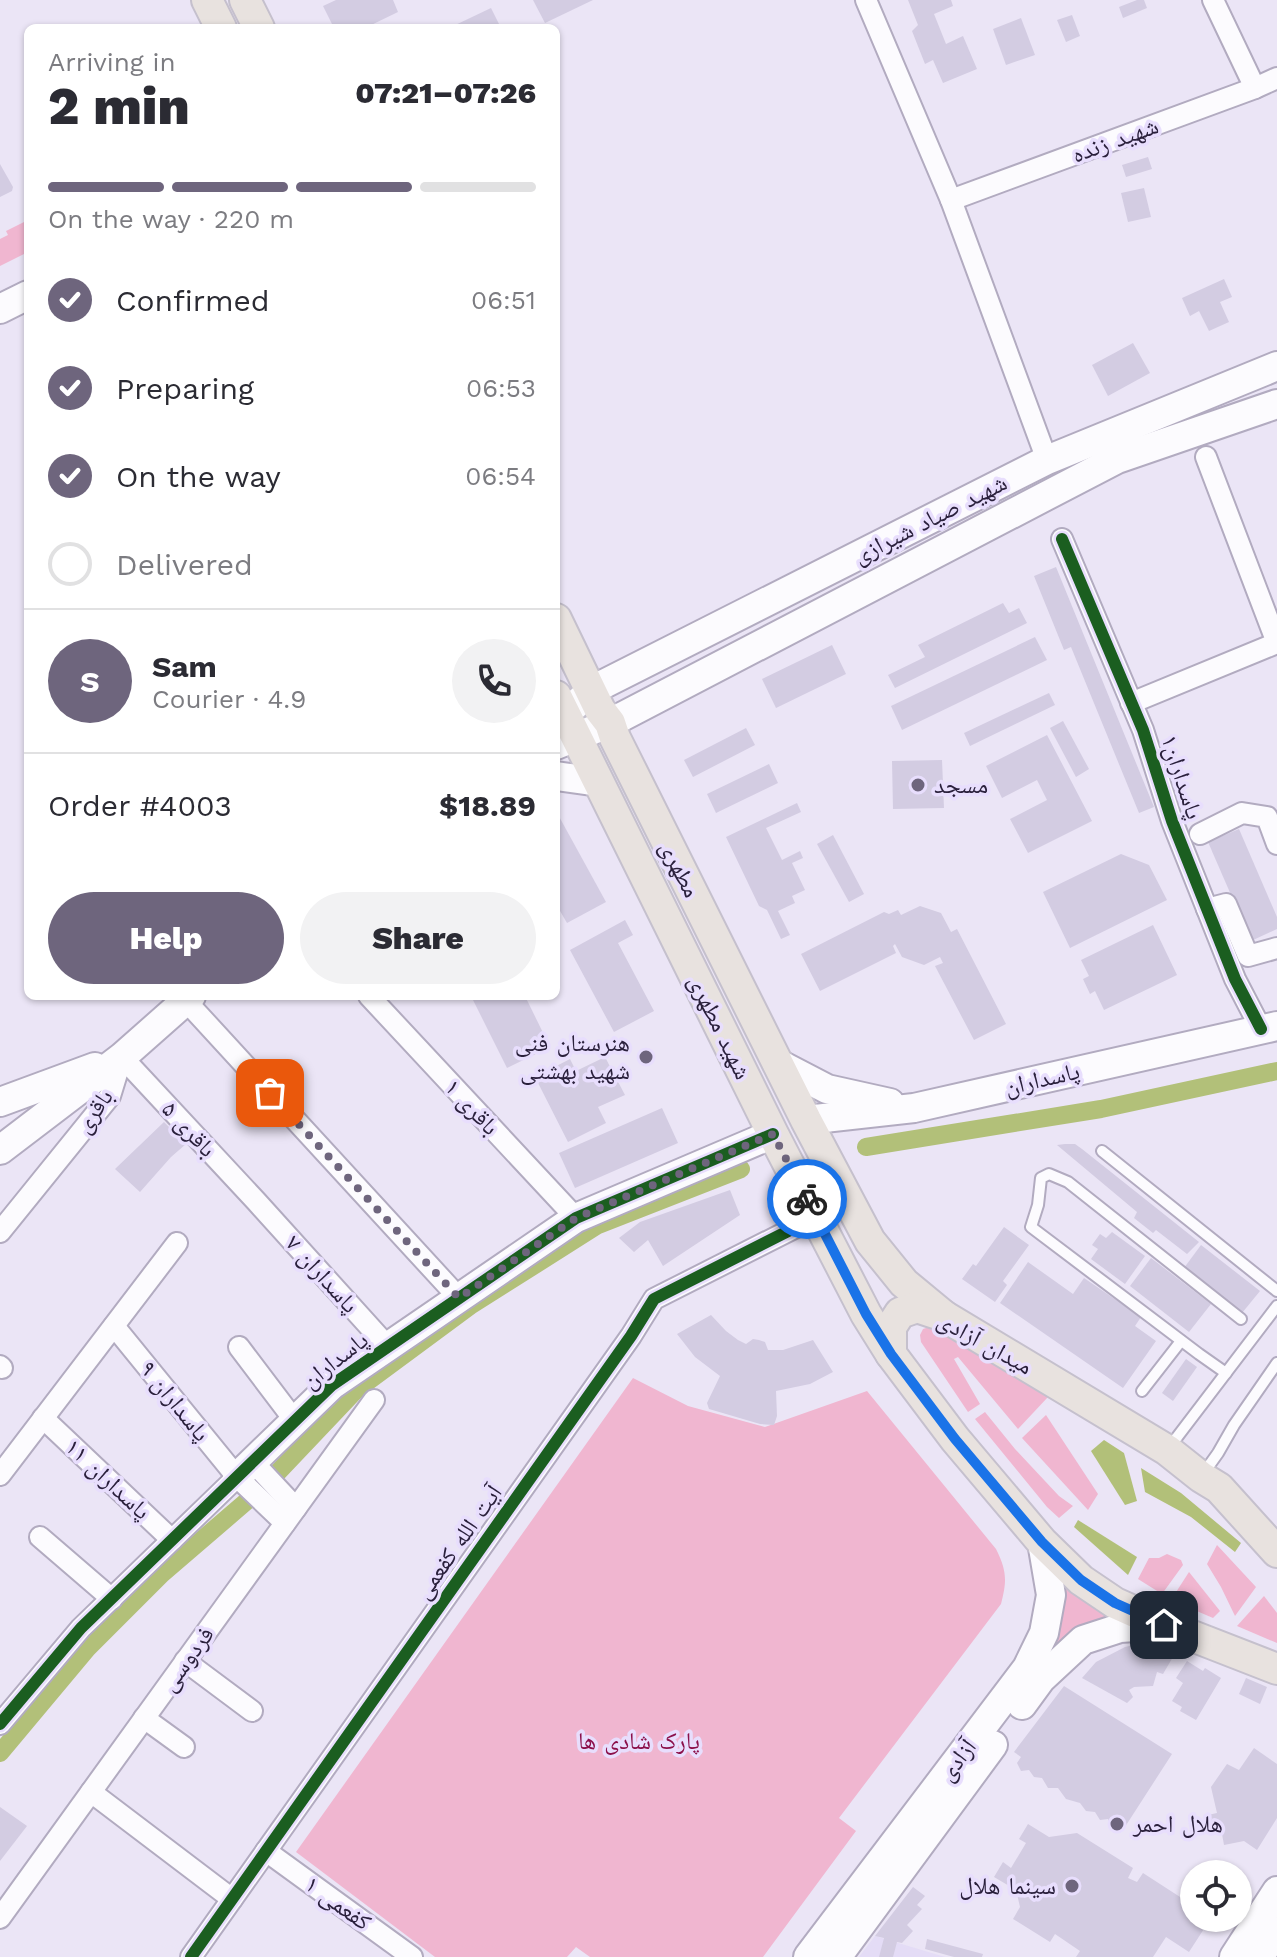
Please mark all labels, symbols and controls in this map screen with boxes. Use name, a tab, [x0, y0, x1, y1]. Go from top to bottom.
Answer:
text: Arriving in	[48, 47, 176, 77]
text: 07:21–07:26	[355, 75, 536, 110]
text: 2 min	[48, 76, 190, 137]
street label: شهید زنده	[1068, 111, 1162, 169]
text: On the way · 220 m	[48, 204, 294, 234]
icon: check	[48, 278, 92, 322]
text: Confirmed	[116, 283, 270, 318]
text: 06:51	[471, 285, 536, 315]
icon: check	[48, 366, 92, 410]
text: Preparing	[116, 371, 254, 406]
text: 06:53	[466, 373, 536, 403]
icon: check	[48, 454, 92, 498]
text: On the way	[116, 459, 281, 494]
text: 06:54	[465, 461, 536, 491]
street label: شهید صیاد شیرازی	[848, 468, 1012, 570]
text: Delivered	[116, 547, 253, 582]
button: phone	[452, 639, 536, 723]
text: Sam	[152, 649, 217, 684]
text: S	[80, 664, 100, 699]
text: Courier · 4.9	[152, 684, 306, 714]
street label: پاسداران۱	[1155, 731, 1209, 823]
place label: مسجد	[934, 771, 988, 799]
marker: مسجد	[909, 776, 927, 794]
text: Order #4003	[48, 788, 232, 823]
text: $18.89	[439, 788, 536, 823]
street label: مطهری	[654, 836, 706, 902]
button: Help	[48, 892, 284, 984]
button: Share	[300, 892, 536, 984]
street label: شهید مطهری	[683, 970, 757, 1084]
place label: هنرستان فنی شهید بهشتی	[515, 1029, 630, 1085]
marker: هنرستان فنی شهید بهشتی	[637, 1048, 655, 1066]
street label: پاسداران	[1002, 1057, 1082, 1101]
pin	[236, 1059, 304, 1127]
icon: bag	[248, 1071, 292, 1115]
street label: باقری ۱	[439, 1073, 505, 1141]
street label: باقری	[69, 1084, 119, 1138]
street label: باقری ۵	[156, 1095, 222, 1163]
courier	[767, 1159, 847, 1239]
icon: bike	[785, 1177, 829, 1221]
street label: پاسداران ۷	[280, 1229, 364, 1319]
street label: میدان آزادی	[933, 1305, 1037, 1381]
street label: پاسداران	[296, 1326, 374, 1395]
street label: پاسداران ۹	[134, 1355, 216, 1447]
street label: پاسداران ۱۱	[60, 1433, 156, 1526]
street label: آیت الله کفعمی	[408, 1479, 508, 1605]
pin	[1130, 1591, 1198, 1659]
icon: home	[1142, 1603, 1186, 1647]
street label: فردوسی	[154, 1621, 220, 1697]
park label: پارک شادی ها	[578, 1727, 700, 1755]
street label: آزادی	[932, 1733, 982, 1787]
place label: هلال احمر	[1132, 1810, 1223, 1838]
marker: هلال احمر	[1108, 1815, 1126, 1833]
map controls	[1180, 1860, 1252, 1932]
button: locate	[1180, 1860, 1252, 1932]
street label: کفعمی ۱	[300, 1870, 376, 1936]
place label: سینما هلال	[959, 1872, 1056, 1900]
marker: سینما هلال	[1063, 1877, 1081, 1895]

